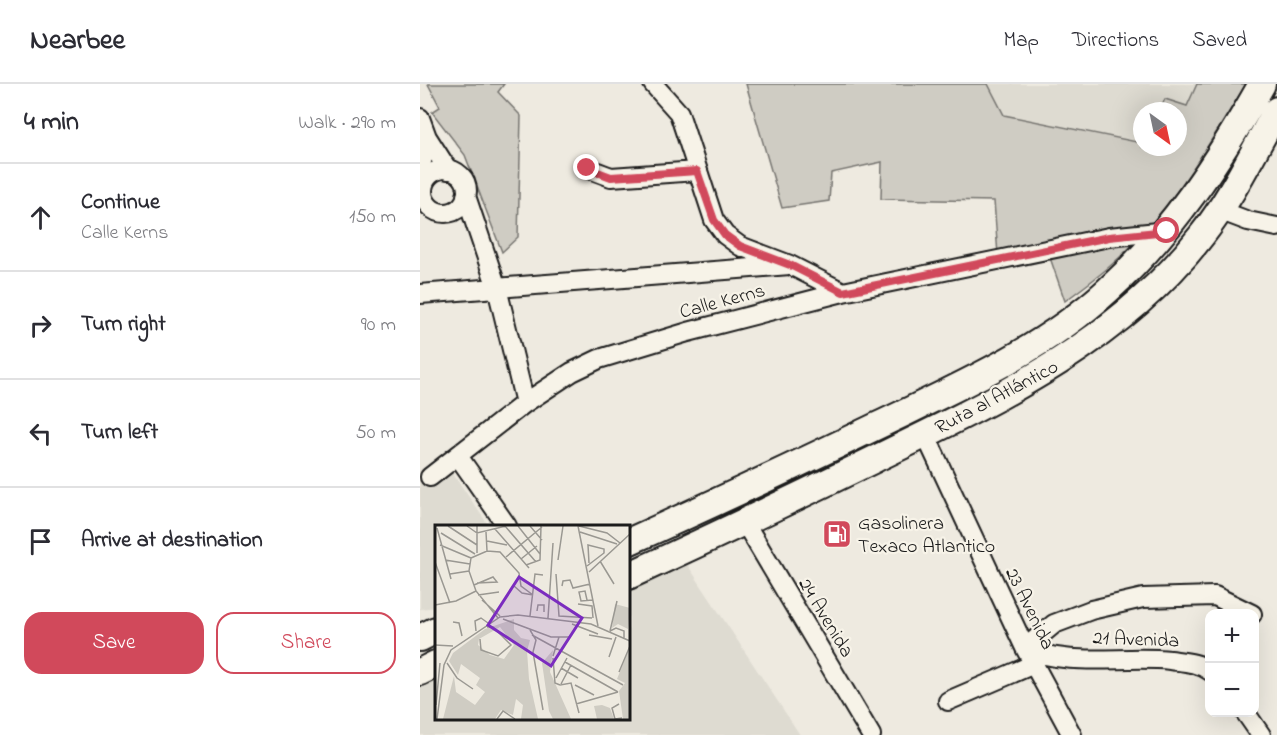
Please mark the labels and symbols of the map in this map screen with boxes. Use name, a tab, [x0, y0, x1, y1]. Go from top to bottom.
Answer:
north arrow	[1133, 102, 1187, 156]
route end	[573, 154, 599, 180]
route start	[1153, 217, 1179, 243]
street label: Calle Kerns	[677, 277, 769, 328]
street label: Ruta al Atlántico	[930, 353, 1064, 443]
place label: Gasolinera Texaco Atlantico	[858, 510, 995, 562]
fuel station icon: Gasolinera Texaco Atlantico	[821, 518, 853, 550]
inset map	[435, 525, 630, 720]
street label: 23 Avenida	[996, 563, 1061, 655]
street label: 24 Avenida	[790, 573, 860, 664]
street label: 21 Avenida	[1092, 624, 1180, 656]

